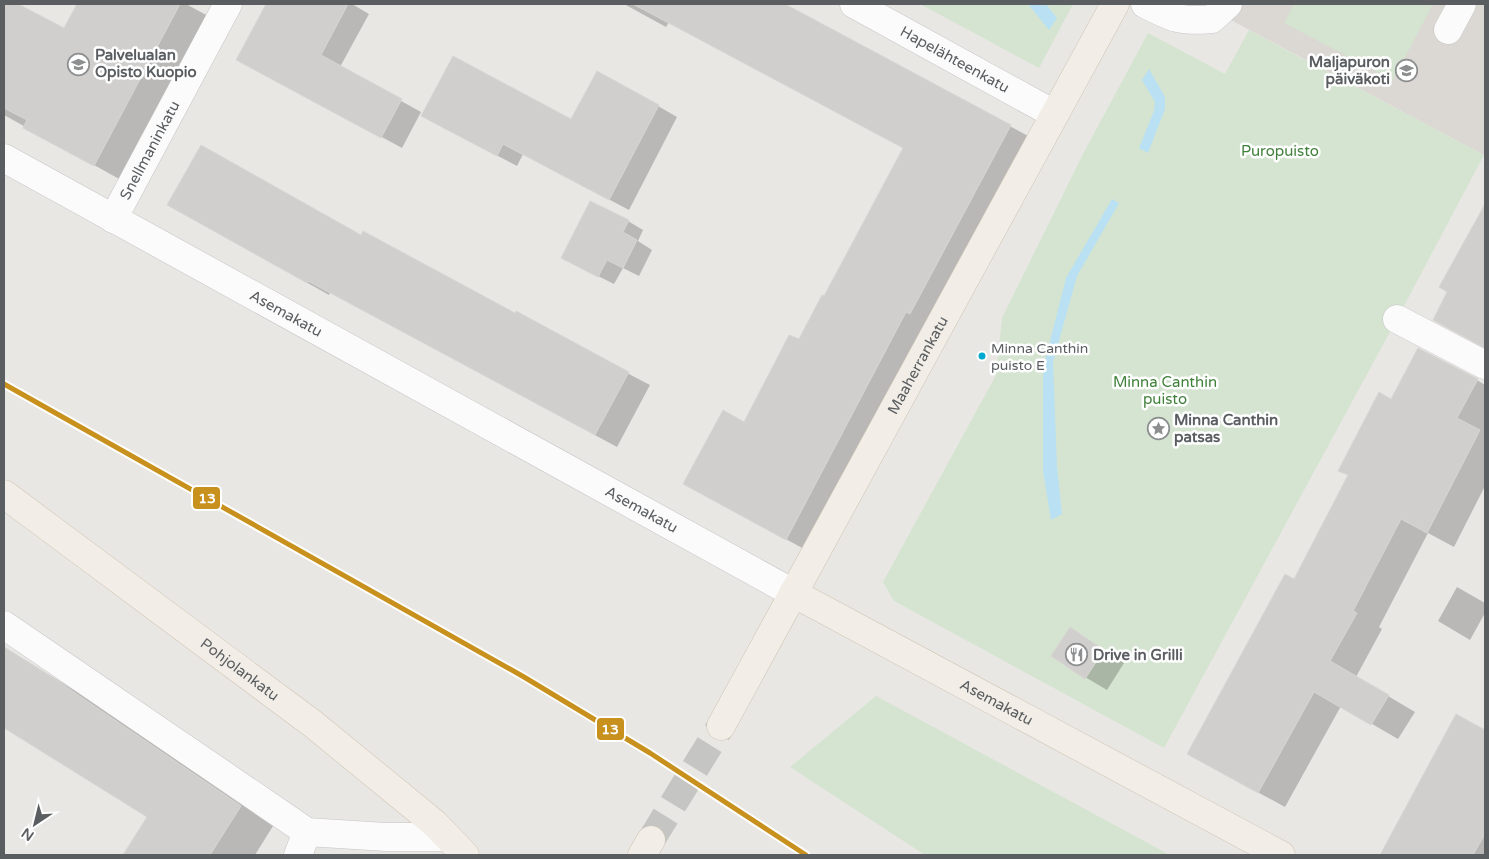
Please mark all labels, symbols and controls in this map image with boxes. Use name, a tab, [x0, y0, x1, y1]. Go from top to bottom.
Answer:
street label: Hapelähteenkatu	[897, 22, 1012, 97]
place label: Palvelualan Opisto Kuopio	[95, 46, 197, 82]
school or university icon: Palvelualan Opisto Kuopio	[67, 52, 91, 76]
place label: Maljapuron päiväkoti	[1309, 53, 1390, 89]
school or university icon: Maljapuron päiväkoti	[1394, 59, 1418, 83]
street label: Snellmaninkatu	[116, 98, 184, 203]
park label: Puropuisto	[1241, 142, 1319, 160]
street label: Asemakatu	[246, 286, 325, 341]
street label: Maaherrankatu	[884, 313, 952, 417]
place label: Minna Canthin puisto E	[991, 340, 1088, 374]
marker: Minna Canthin puisto E	[977, 351, 987, 361]
park label: Minna Canthin puisto	[1113, 373, 1217, 408]
place label: Minna Canthin patsas	[1174, 411, 1278, 447]
place icon: Minna Canthin patsas	[1146, 417, 1170, 441]
street label: Asemakatu	[602, 482, 681, 537]
line badge: 13	[192, 486, 221, 510]
text: 13	[198, 490, 216, 507]
street label: Pohjolankatu	[197, 634, 283, 705]
restaurant icon: Drive in Grilli	[1065, 643, 1089, 667]
place label: Drive in Grilli	[1093, 646, 1183, 664]
street label: Asemakatu	[957, 675, 1036, 729]
line badge: 13	[596, 717, 625, 741]
text: 13	[601, 721, 619, 738]
north arrow	[10, 799, 60, 849]
text: N	[18, 824, 37, 844]

